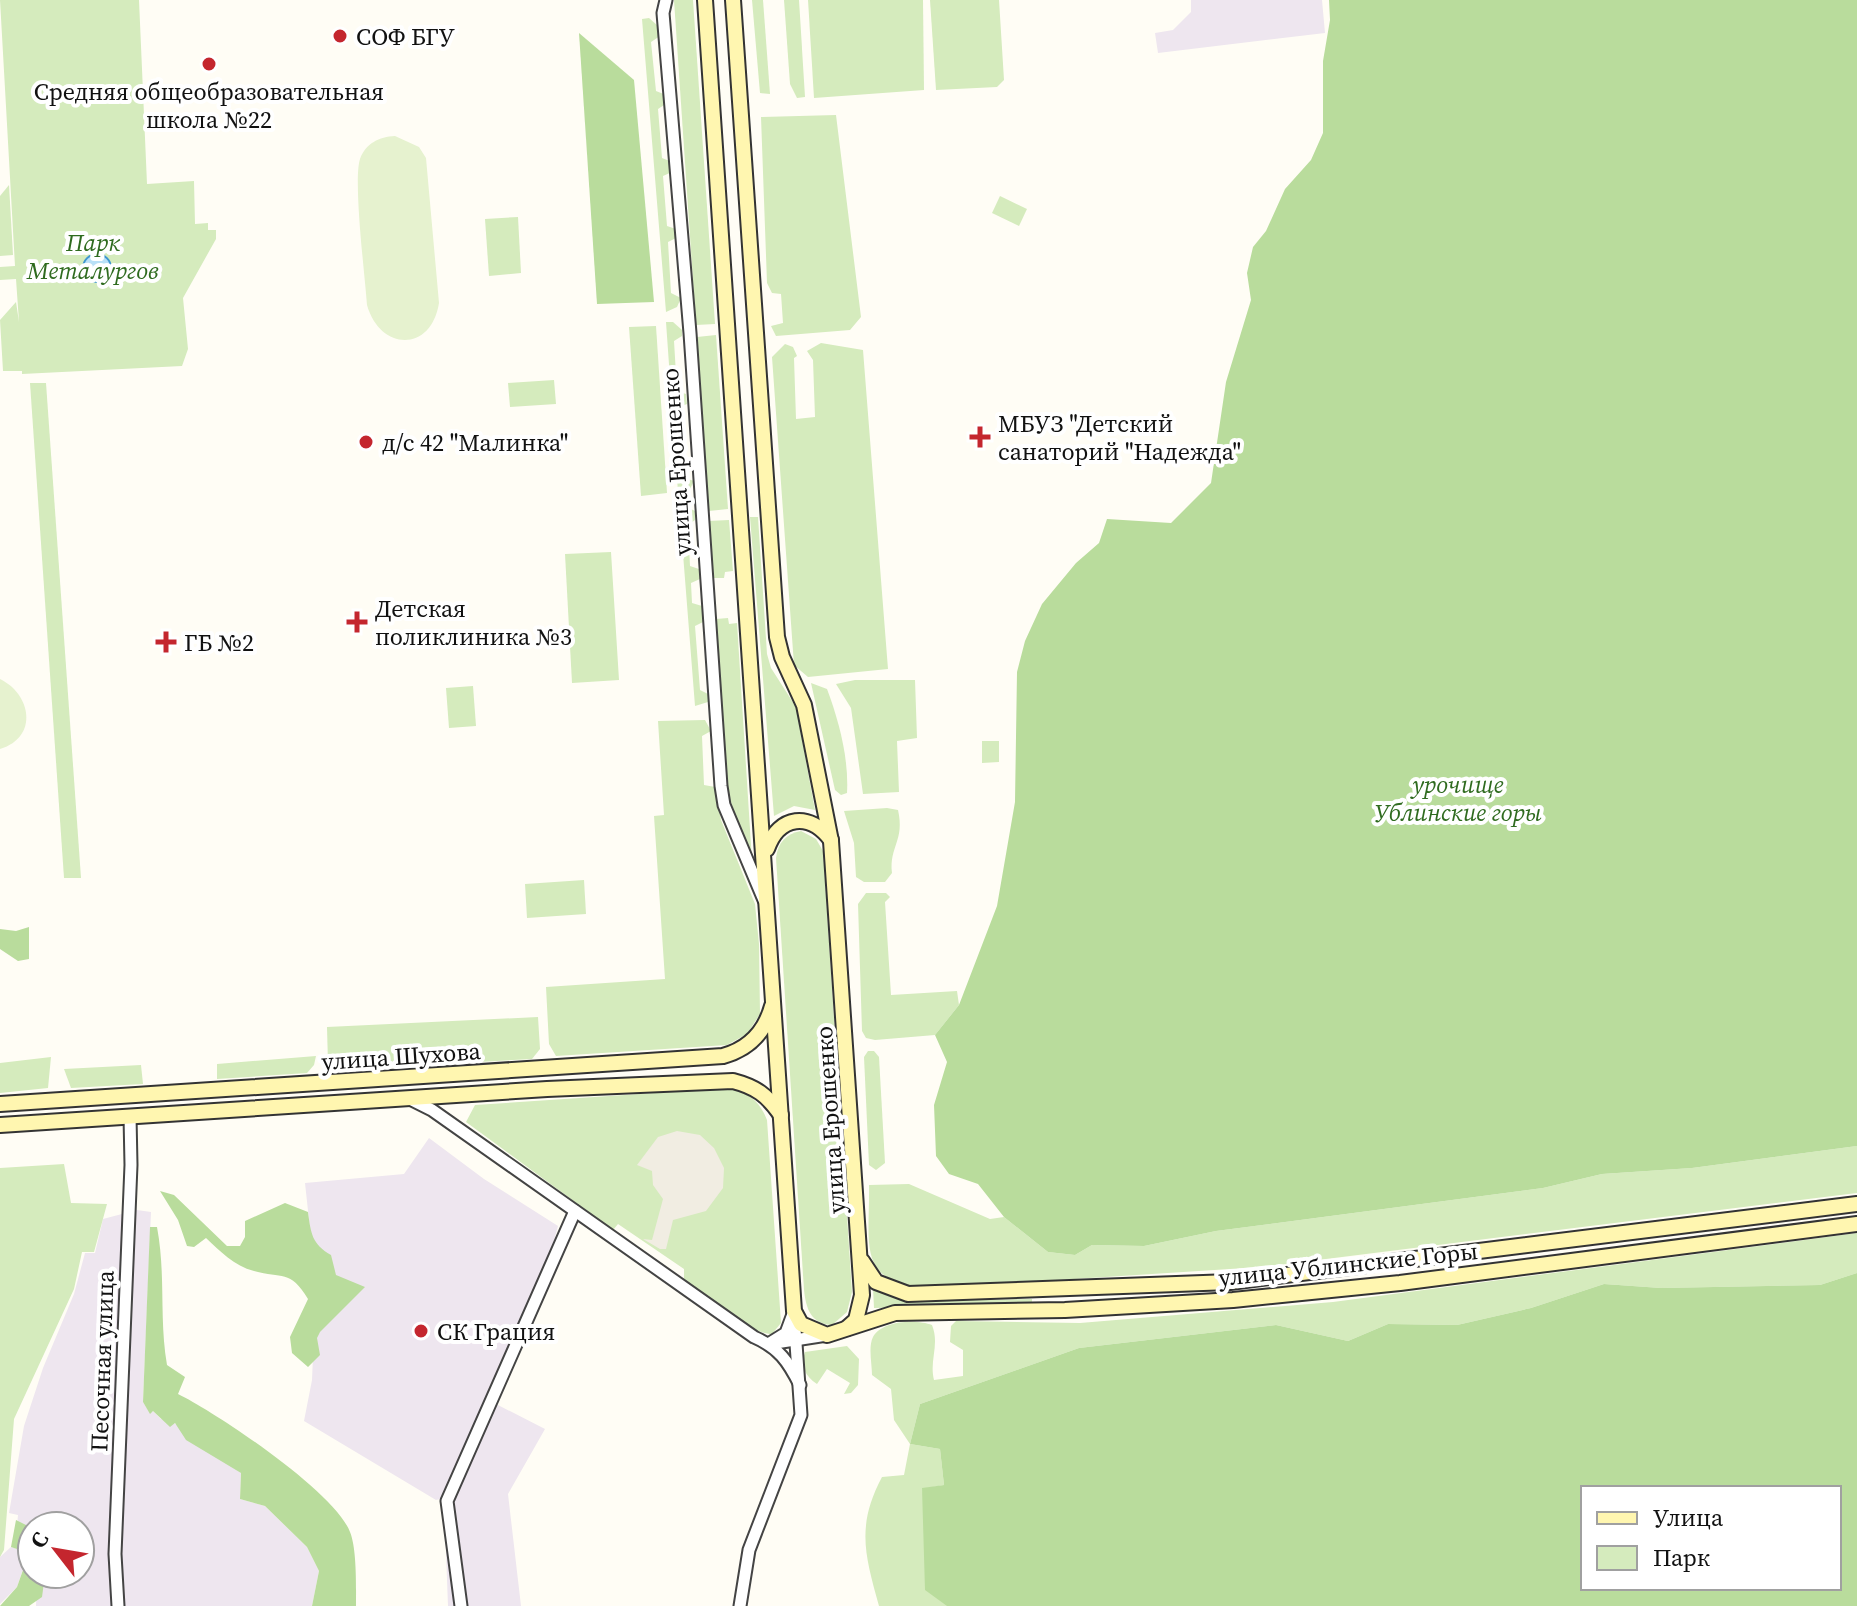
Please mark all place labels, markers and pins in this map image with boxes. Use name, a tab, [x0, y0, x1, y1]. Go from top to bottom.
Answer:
place label: СОФ БГУ	[356, 20, 455, 53]
marker: СОФ БГУ	[331, 27, 349, 45]
marker: Средняя общеобразовательная школа №22	[200, 55, 218, 73]
place label: Средняя общеобразовательная школа №22	[34, 75, 384, 136]
place label: МБУЗ "Детский санаторий "Надежда"	[998, 407, 1241, 468]
place label: д/с 42 "Малинка"	[382, 426, 568, 459]
marker: МБУЗ "Детский санаторий "Надежда"	[969, 426, 991, 448]
marker: д/с 42 "Малинка"	[357, 433, 375, 451]
place label: Детская поликлиника №3	[375, 592, 572, 653]
marker: Детская поликлиника №3	[346, 611, 368, 633]
place label: ГБ №2	[184, 626, 254, 659]
marker: ГБ №2	[155, 631, 177, 653]
place label: СК Грация	[437, 1315, 555, 1348]
marker: СК Грация	[412, 1322, 430, 1340]

